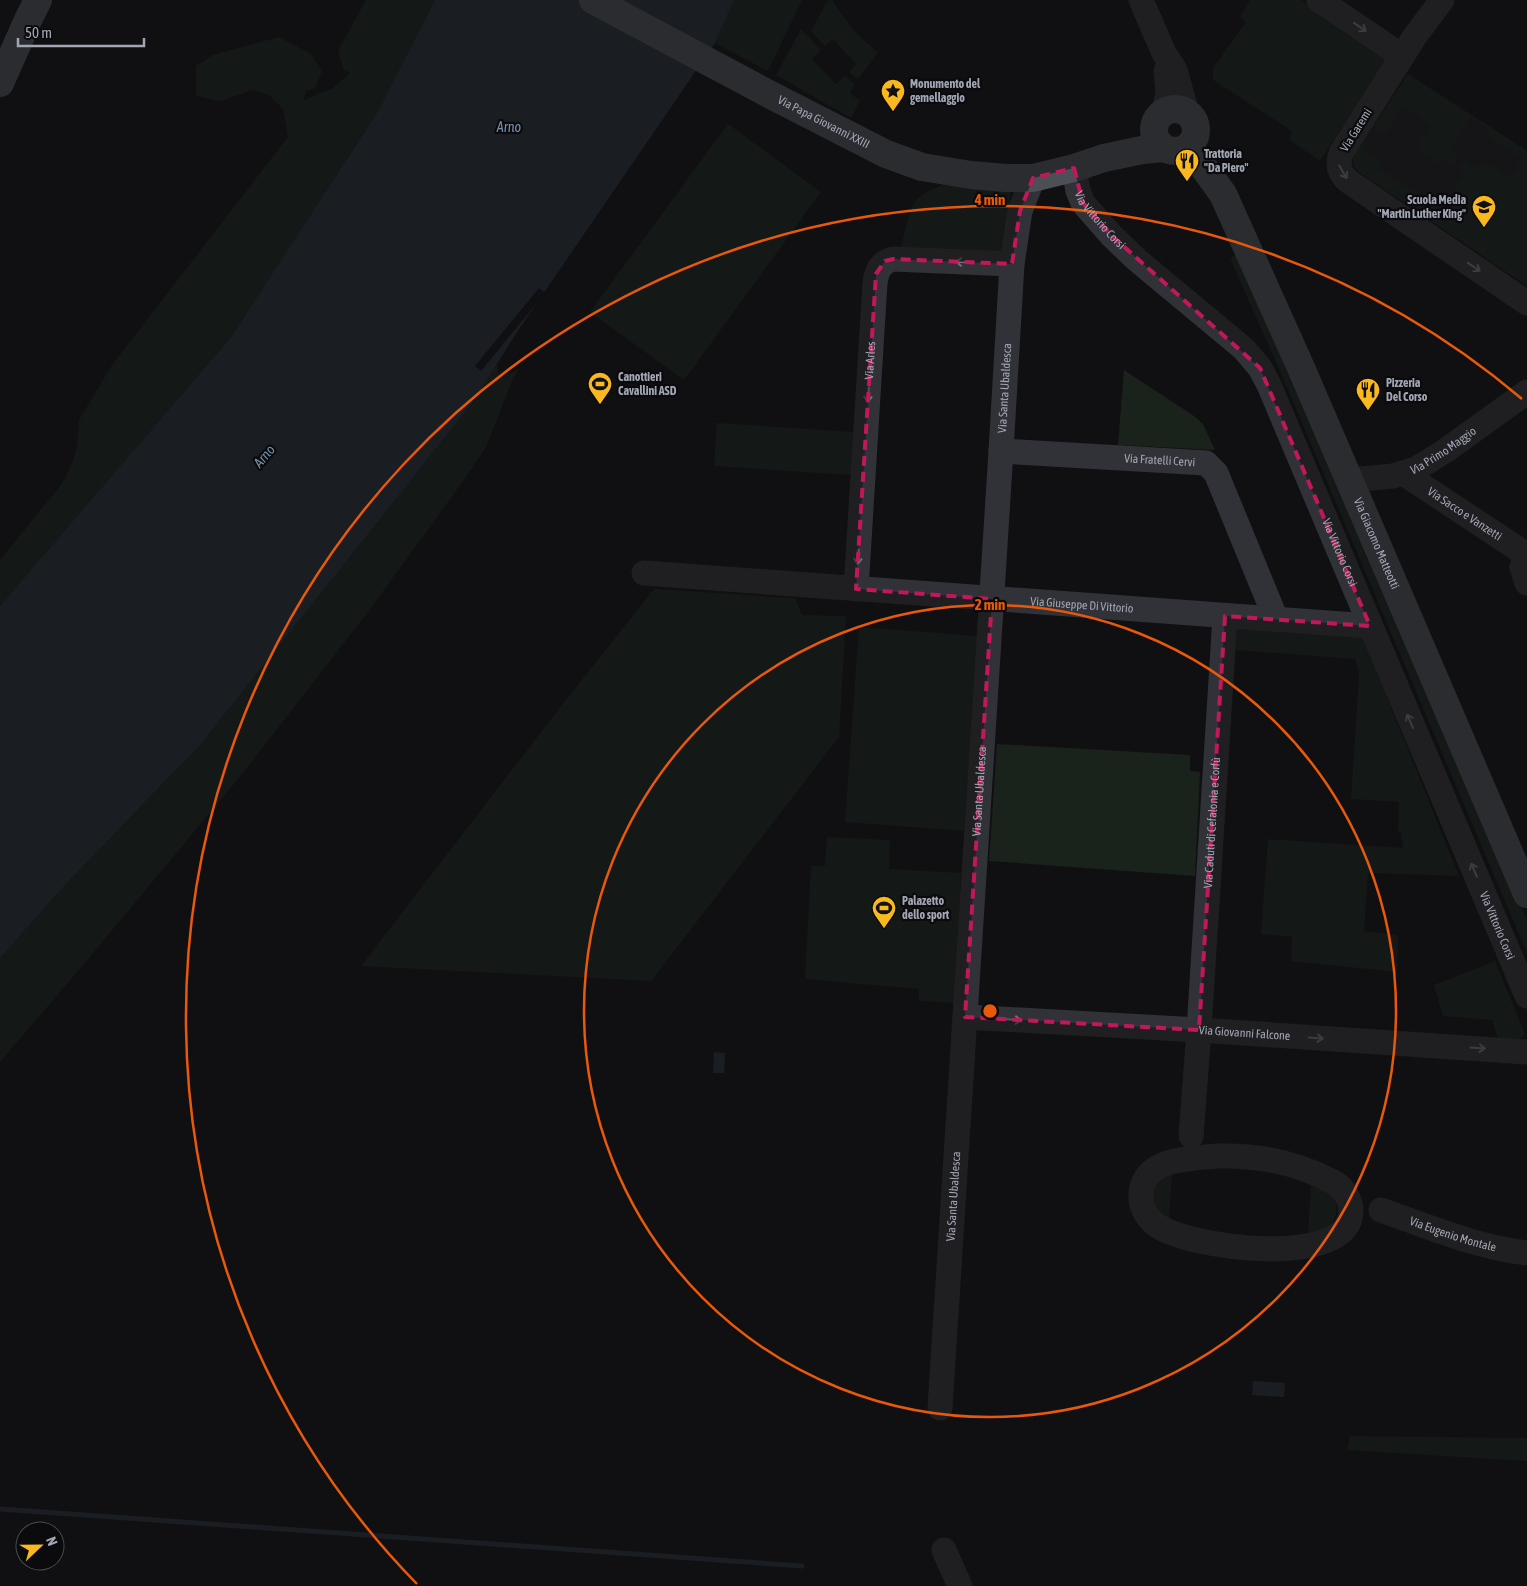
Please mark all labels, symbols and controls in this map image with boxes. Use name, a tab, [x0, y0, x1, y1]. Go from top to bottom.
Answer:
scale bar	[18, 15, 144, 47]
one-way arrow	[1352, 22, 1366, 32]
text: 50 m	[25, 24, 52, 41]
place label: Monumento del gemellaggio	[910, 77, 981, 105]
place icon: Monumento del gemellaggio	[880, 78, 906, 112]
street label: Via Papa Giovanni XXIII	[775, 93, 872, 151]
street label: Via Garemi	[1337, 106, 1375, 154]
water label: Arno	[496, 119, 522, 135]
place label: Trattoria "Da Piero"	[1204, 147, 1249, 175]
restaurant icon: Trattoria "Da Piero"	[1174, 148, 1200, 182]
one-way arrow	[1338, 165, 1348, 179]
street label: Via Vittorio Corsi	[1072, 189, 1128, 252]
text: 4 min	[974, 191, 1005, 208]
place label: Scuola Media "Martin Luther King"	[1377, 193, 1466, 221]
school or university icon: Scuola Media "Martin Luther King"	[1471, 194, 1497, 228]
one-way arrow	[955, 257, 971, 266]
one-way arrow	[1467, 262, 1481, 272]
street label: Via Arles	[862, 341, 878, 380]
street label: Via Santa Ubaldesca	[995, 343, 1014, 433]
place label: Canottieri Cavallini ASD	[618, 370, 677, 398]
sports icon: Canottieri Cavallini ASD	[587, 371, 613, 405]
place label: Pizzeria Del Corso	[1386, 376, 1428, 404]
restaurant icon: Pizzeria Del Corso	[1355, 377, 1381, 411]
one-way arrow	[864, 386, 873, 402]
street label: Via Primo Maggio	[1409, 424, 1479, 477]
water label: Arno	[249, 441, 278, 471]
street label: Via Fratelli Cervi	[1124, 451, 1196, 469]
street label: Via Sacco e Vanzetti	[1425, 484, 1505, 543]
street label: Via Giacomo Matteotti	[1351, 496, 1402, 591]
street label: Via Vittorio Corsi	[1319, 517, 1360, 588]
one-way arrow	[854, 549, 863, 565]
street label: Via Giuseppe Di Vittorio	[1030, 594, 1134, 616]
text: 2 min	[975, 596, 1005, 613]
one-way arrow	[1405, 714, 1415, 729]
street label: Via Santa Ubaldesca	[969, 746, 989, 837]
street label: Via Caduti di Cefalonia e Corfù	[1201, 756, 1223, 889]
one-way arrow	[1468, 863, 1478, 878]
street label: Via Vittorio Corsi	[1477, 890, 1518, 962]
place label: Palazetto dello sport	[902, 894, 950, 922]
sports icon: Palazetto dello sport	[871, 895, 897, 929]
centre of rings	[981, 1002, 999, 1020]
one-way arrow	[1006, 1015, 1022, 1024]
street label: Via Giovanni Falcone	[1198, 1023, 1291, 1043]
one-way arrow	[1308, 1033, 1324, 1042]
one-way arrow	[1470, 1044, 1486, 1053]
street label: Via Santa Ubaldesca	[944, 1151, 963, 1242]
street label: Via Eugenio Montale	[1408, 1214, 1498, 1254]
north arrow	[15, 1521, 65, 1571]
text: N	[43, 1534, 61, 1548]

